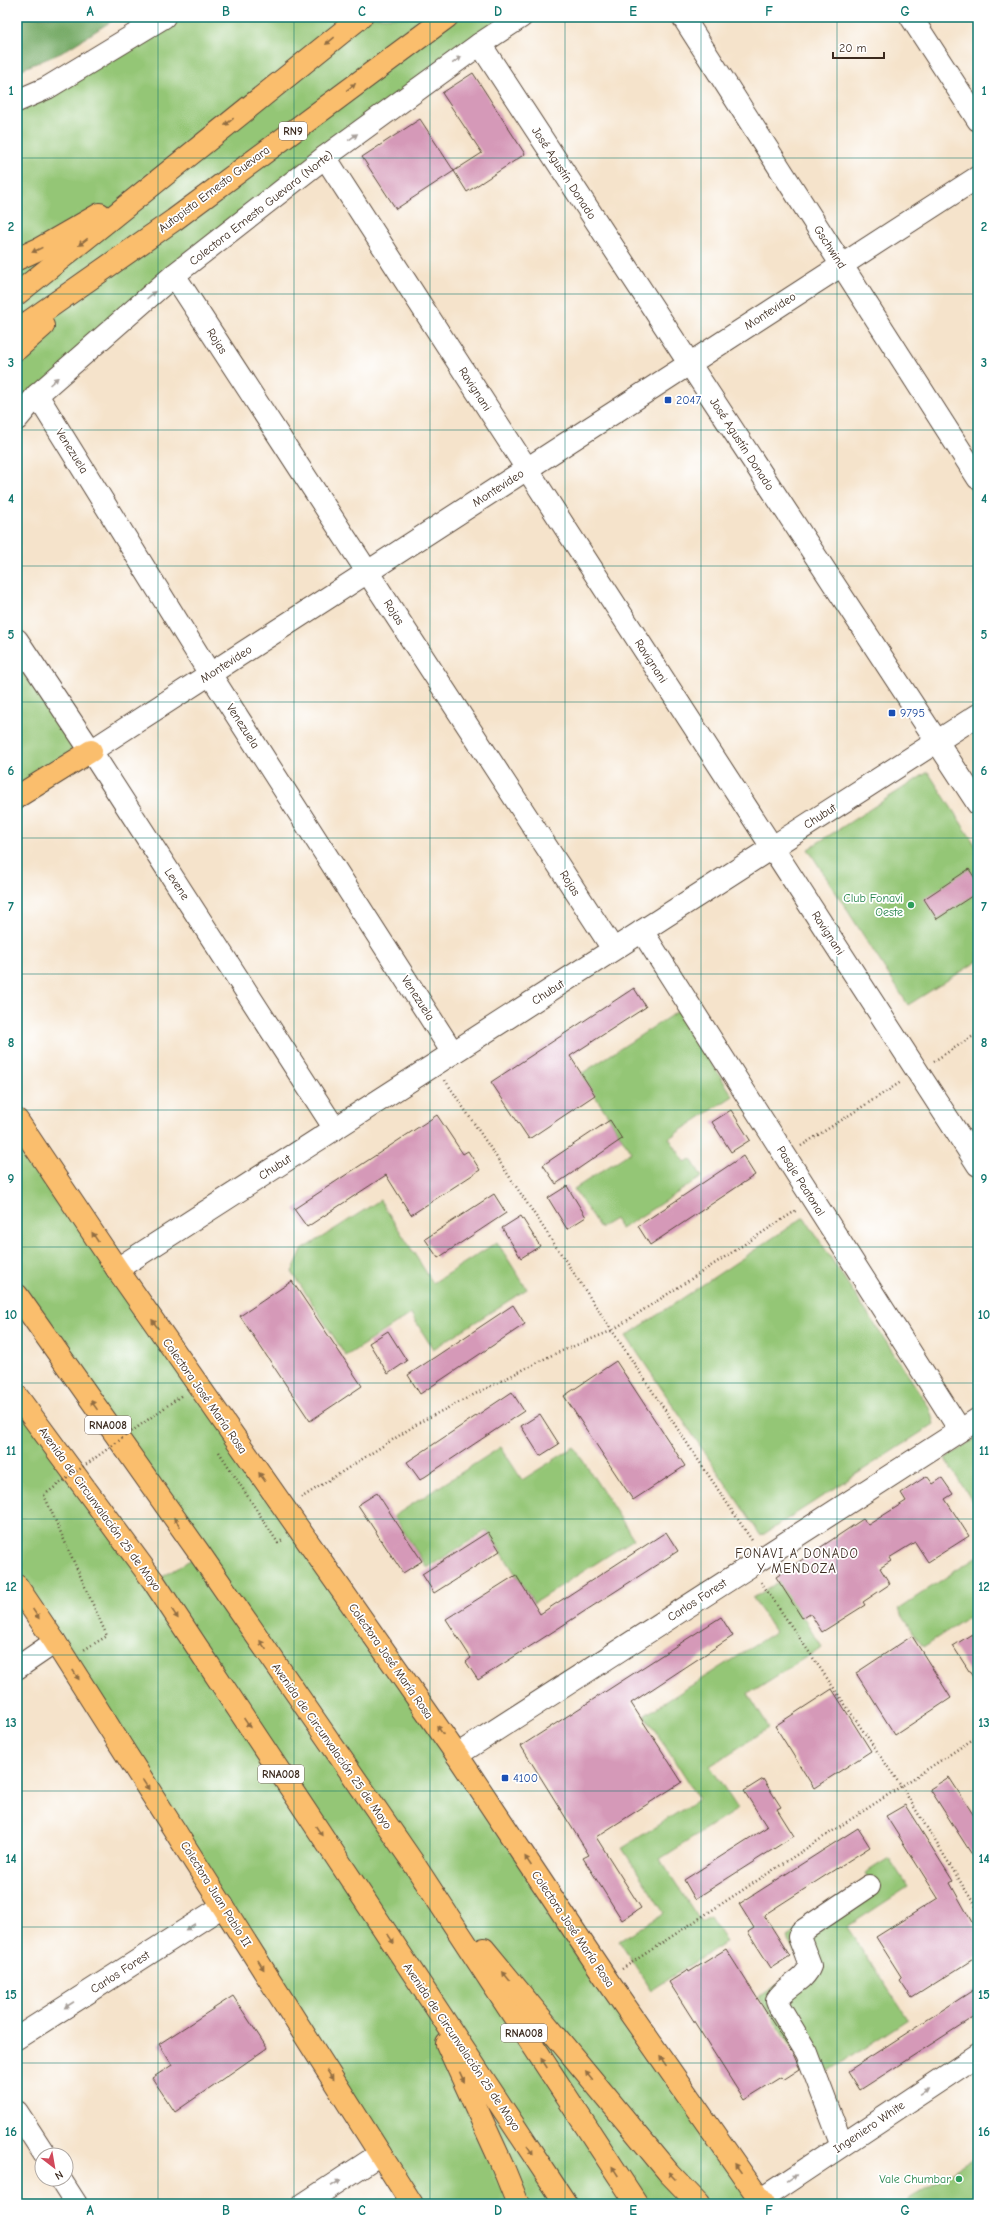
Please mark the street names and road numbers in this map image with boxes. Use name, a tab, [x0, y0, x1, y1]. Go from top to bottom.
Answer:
road number: RN9	[279, 122, 307, 140]
street label: José Agustín Donado	[529, 124, 599, 222]
street label: Autopista Ernesto Guevara	[156, 143, 272, 235]
street label: Colectora Ernesto Guevara (Norte)	[186, 148, 336, 268]
street label: Gschwind	[811, 223, 849, 271]
street label: Montevideo	[742, 289, 798, 333]
street label: Rojas	[204, 326, 230, 356]
street label: Ravignani	[456, 364, 494, 414]
street label: José Agustín Donado	[707, 395, 777, 493]
street label: Venezuela	[53, 426, 91, 476]
street label: Montevideo	[470, 466, 526, 510]
street label: Rojas	[381, 597, 407, 627]
street label: Ravignani	[632, 636, 670, 686]
street label: Montevideo	[198, 642, 254, 686]
street label: Venezuela	[223, 701, 263, 751]
street label: Chubut	[801, 800, 839, 832]
street label: Levene	[162, 865, 192, 903]
street label: Rojas	[557, 868, 583, 898]
street label: Ravignani	[809, 908, 847, 958]
street label: Venezuela	[398, 973, 438, 1023]
street label: Chubut	[529, 976, 567, 1008]
street label: Pasaje Peatonal	[774, 1143, 828, 1219]
street label: Chubut	[256, 1151, 294, 1183]
street label: Colectora José María Rosa	[160, 1336, 250, 1456]
road number: RNA008	[85, 1416, 131, 1434]
street label: Avenida de Circunvalación 25 de Mayo	[36, 1424, 164, 1594]
street label: Carlos Forest	[665, 1575, 730, 1624]
street label: Colectora José María Rosa	[346, 1601, 436, 1721]
street label: Avenida de Circunvalación 25 de Mayo	[269, 1660, 395, 1832]
road number: RNA008	[258, 1765, 304, 1783]
street label: Colectora Juan Pablo II	[178, 1839, 254, 1950]
street label: Colectora José María Rosa	[529, 1868, 617, 1990]
street label: Carlos Forest	[88, 1947, 153, 1996]
street label: Avenida de Circunvalación 25 de Mayo	[400, 1960, 524, 2134]
road number: RNA008	[501, 2024, 547, 2042]
street label: Ingeniero White	[831, 2098, 907, 2156]

